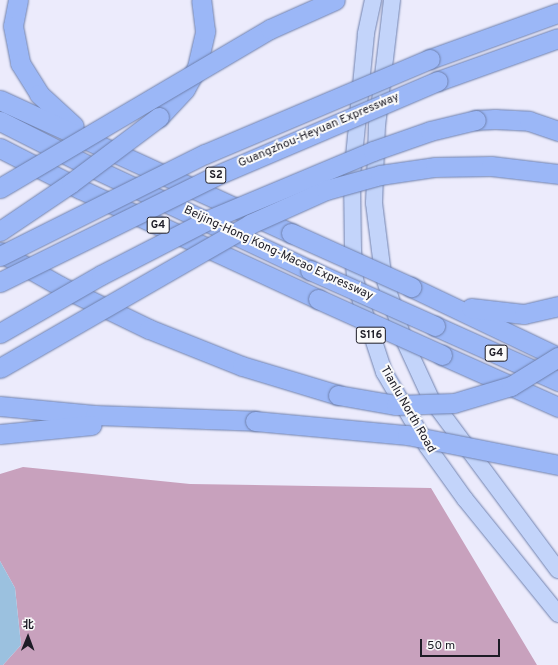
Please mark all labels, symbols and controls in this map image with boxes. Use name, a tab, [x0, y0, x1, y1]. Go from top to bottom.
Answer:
street label: Guangzhou-Heyuan Expressway	[236, 91, 402, 171]
road number: S2	[205, 166, 227, 184]
street label: Beijing-Hong Kong-Macao Expressway	[181, 204, 375, 304]
road number: G4	[146, 216, 170, 234]
road number: S116	[355, 326, 387, 344]
road number: G4	[484, 344, 508, 362]
street label: Tianlu North Road	[376, 364, 438, 456]
north arrow	[8, 617, 48, 657]
text: 北	[23, 618, 34, 632]
scale bar	[422, 631, 502, 657]
text: 50 m	[427, 638, 455, 654]

